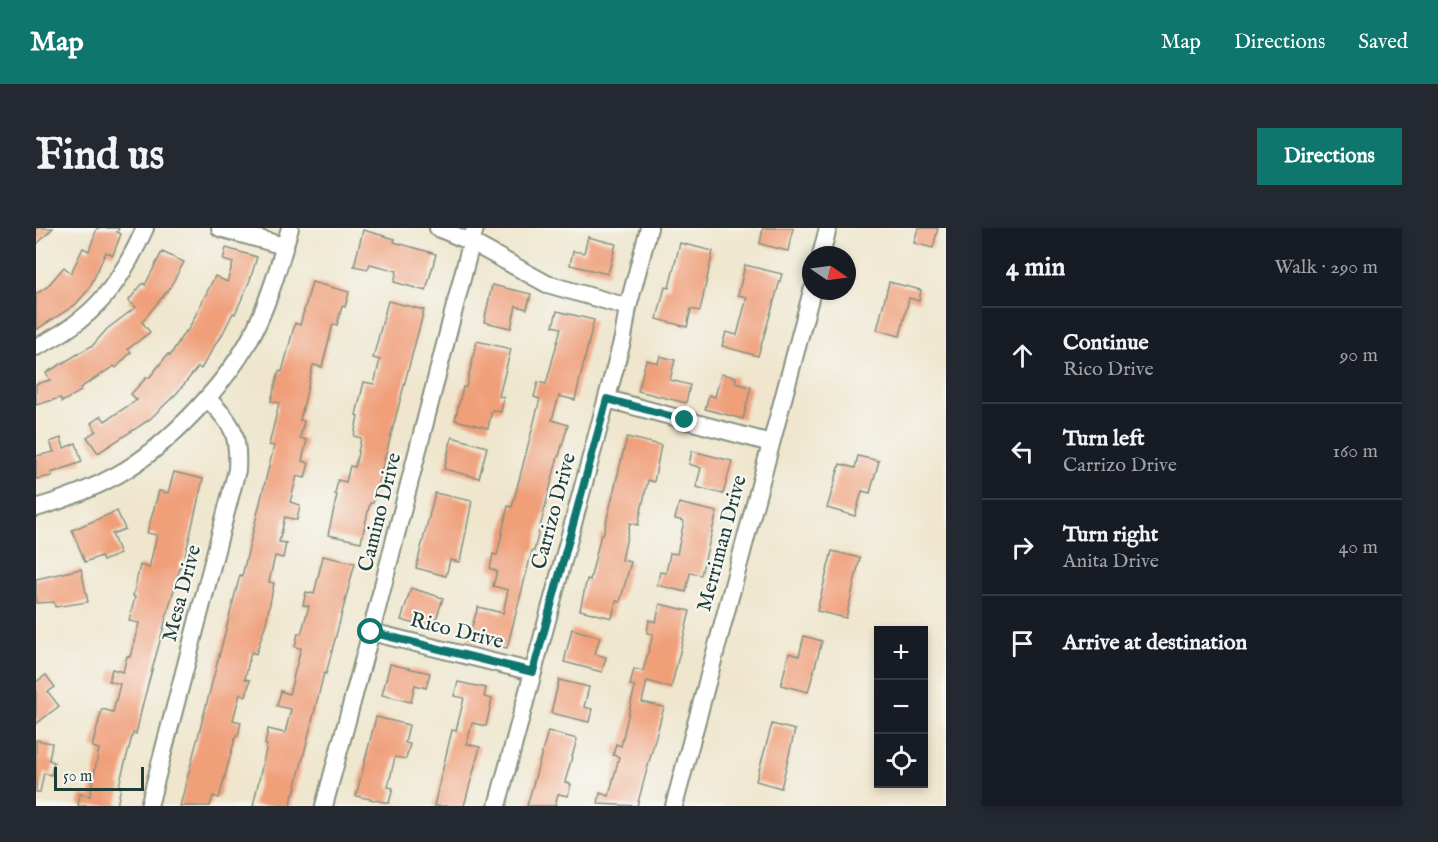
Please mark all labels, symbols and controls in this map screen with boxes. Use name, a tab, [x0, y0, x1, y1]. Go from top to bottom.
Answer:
text: Map	[30, 25, 84, 60]
text: Map	[1161, 29, 1201, 56]
text: Directions	[1234, 29, 1325, 56]
text: Saved	[1358, 29, 1408, 56]
button: Directions	[1257, 128, 1402, 185]
text: Find us	[36, 130, 164, 183]
north arrow	[802, 246, 856, 300]
text: 4 min	[1006, 251, 1065, 284]
text: Walk · 290 m	[1274, 255, 1378, 280]
text: Continue	[1063, 329, 1149, 357]
icon: ahead	[1006, 339, 1039, 372]
text: 90 m	[1340, 343, 1378, 368]
text: Rico Drive	[1063, 357, 1154, 382]
route end	[671, 406, 697, 432]
text: Turn left	[1063, 425, 1145, 453]
icon: left	[1006, 435, 1039, 468]
text: 160 m	[1332, 439, 1378, 464]
street label: Camino Drive	[353, 450, 408, 575]
street label: Carrizo Drive	[526, 450, 583, 573]
text: Carrizo Drive	[1063, 453, 1177, 478]
street label: Merriman Drive	[691, 472, 754, 615]
text: Turn right	[1063, 521, 1158, 549]
icon: right	[1006, 531, 1039, 564]
text: 40 m	[1339, 535, 1378, 560]
street label: Mesa Drive	[157, 542, 208, 645]
text: Anita Drive	[1063, 549, 1159, 574]
street label: Rico Drive	[407, 607, 506, 656]
route start	[357, 618, 383, 644]
map controls	[874, 626, 928, 788]
button: +	[874, 626, 928, 680]
icon: arrive	[1006, 627, 1039, 660]
text: Arrive at destination	[1063, 629, 1247, 657]
button: −	[874, 680, 928, 734]
button: locate	[874, 734, 928, 788]
scale bar	[54, 764, 144, 792]
text: 50 m	[63, 767, 92, 787]

